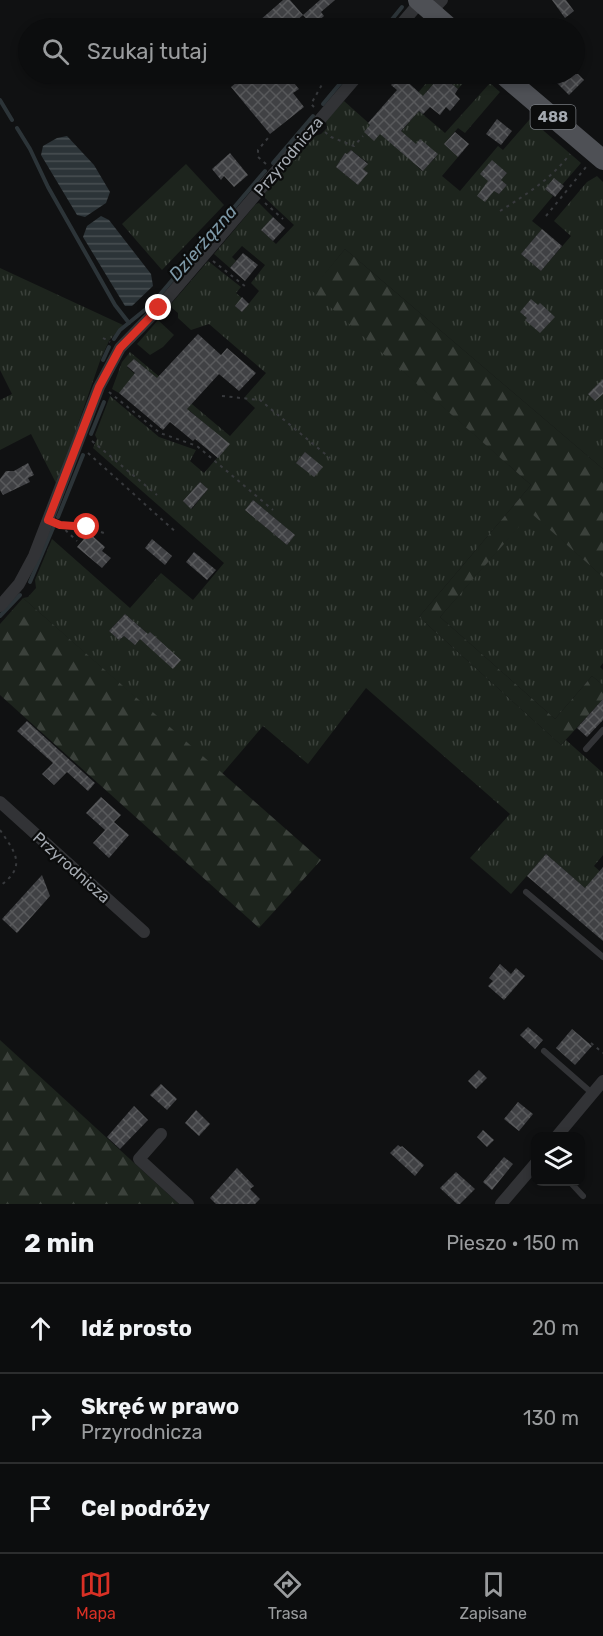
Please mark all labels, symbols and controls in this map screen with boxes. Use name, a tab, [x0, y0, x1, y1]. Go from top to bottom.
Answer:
search box	[18, 18, 585, 84]
icon: search	[39, 35, 72, 68]
text: Szukaj tutaj	[87, 38, 208, 65]
road number: 488	[530, 105, 576, 129]
street label: Przyrodnicza	[250, 113, 327, 200]
water label: Dzierżązna	[164, 200, 242, 285]
route end	[145, 294, 171, 320]
route start	[73, 513, 99, 539]
street label: Przyrodnicza	[29, 828, 114, 907]
map controls	[531, 1132, 585, 1186]
button: layers	[531, 1132, 585, 1186]
text: 2 min	[24, 1228, 94, 1259]
text: Pieszo · 150 m	[446, 1231, 579, 1255]
icon: ahead	[24, 1312, 57, 1345]
text: Idź prosto	[81, 1315, 192, 1342]
text: 20 m	[532, 1316, 579, 1340]
text: Skręć w prawo	[81, 1393, 239, 1420]
icon: right	[24, 1402, 57, 1435]
text: 130 m	[523, 1406, 579, 1430]
text: Przyrodnicza	[81, 1420, 203, 1444]
icon: arrive	[24, 1492, 57, 1525]
text: Cel podróży	[81, 1495, 210, 1522]
tab: Mapa	[76, 1568, 116, 1623]
tab: Trasa	[268, 1568, 308, 1623]
tab: Zapisane	[460, 1568, 527, 1623]

